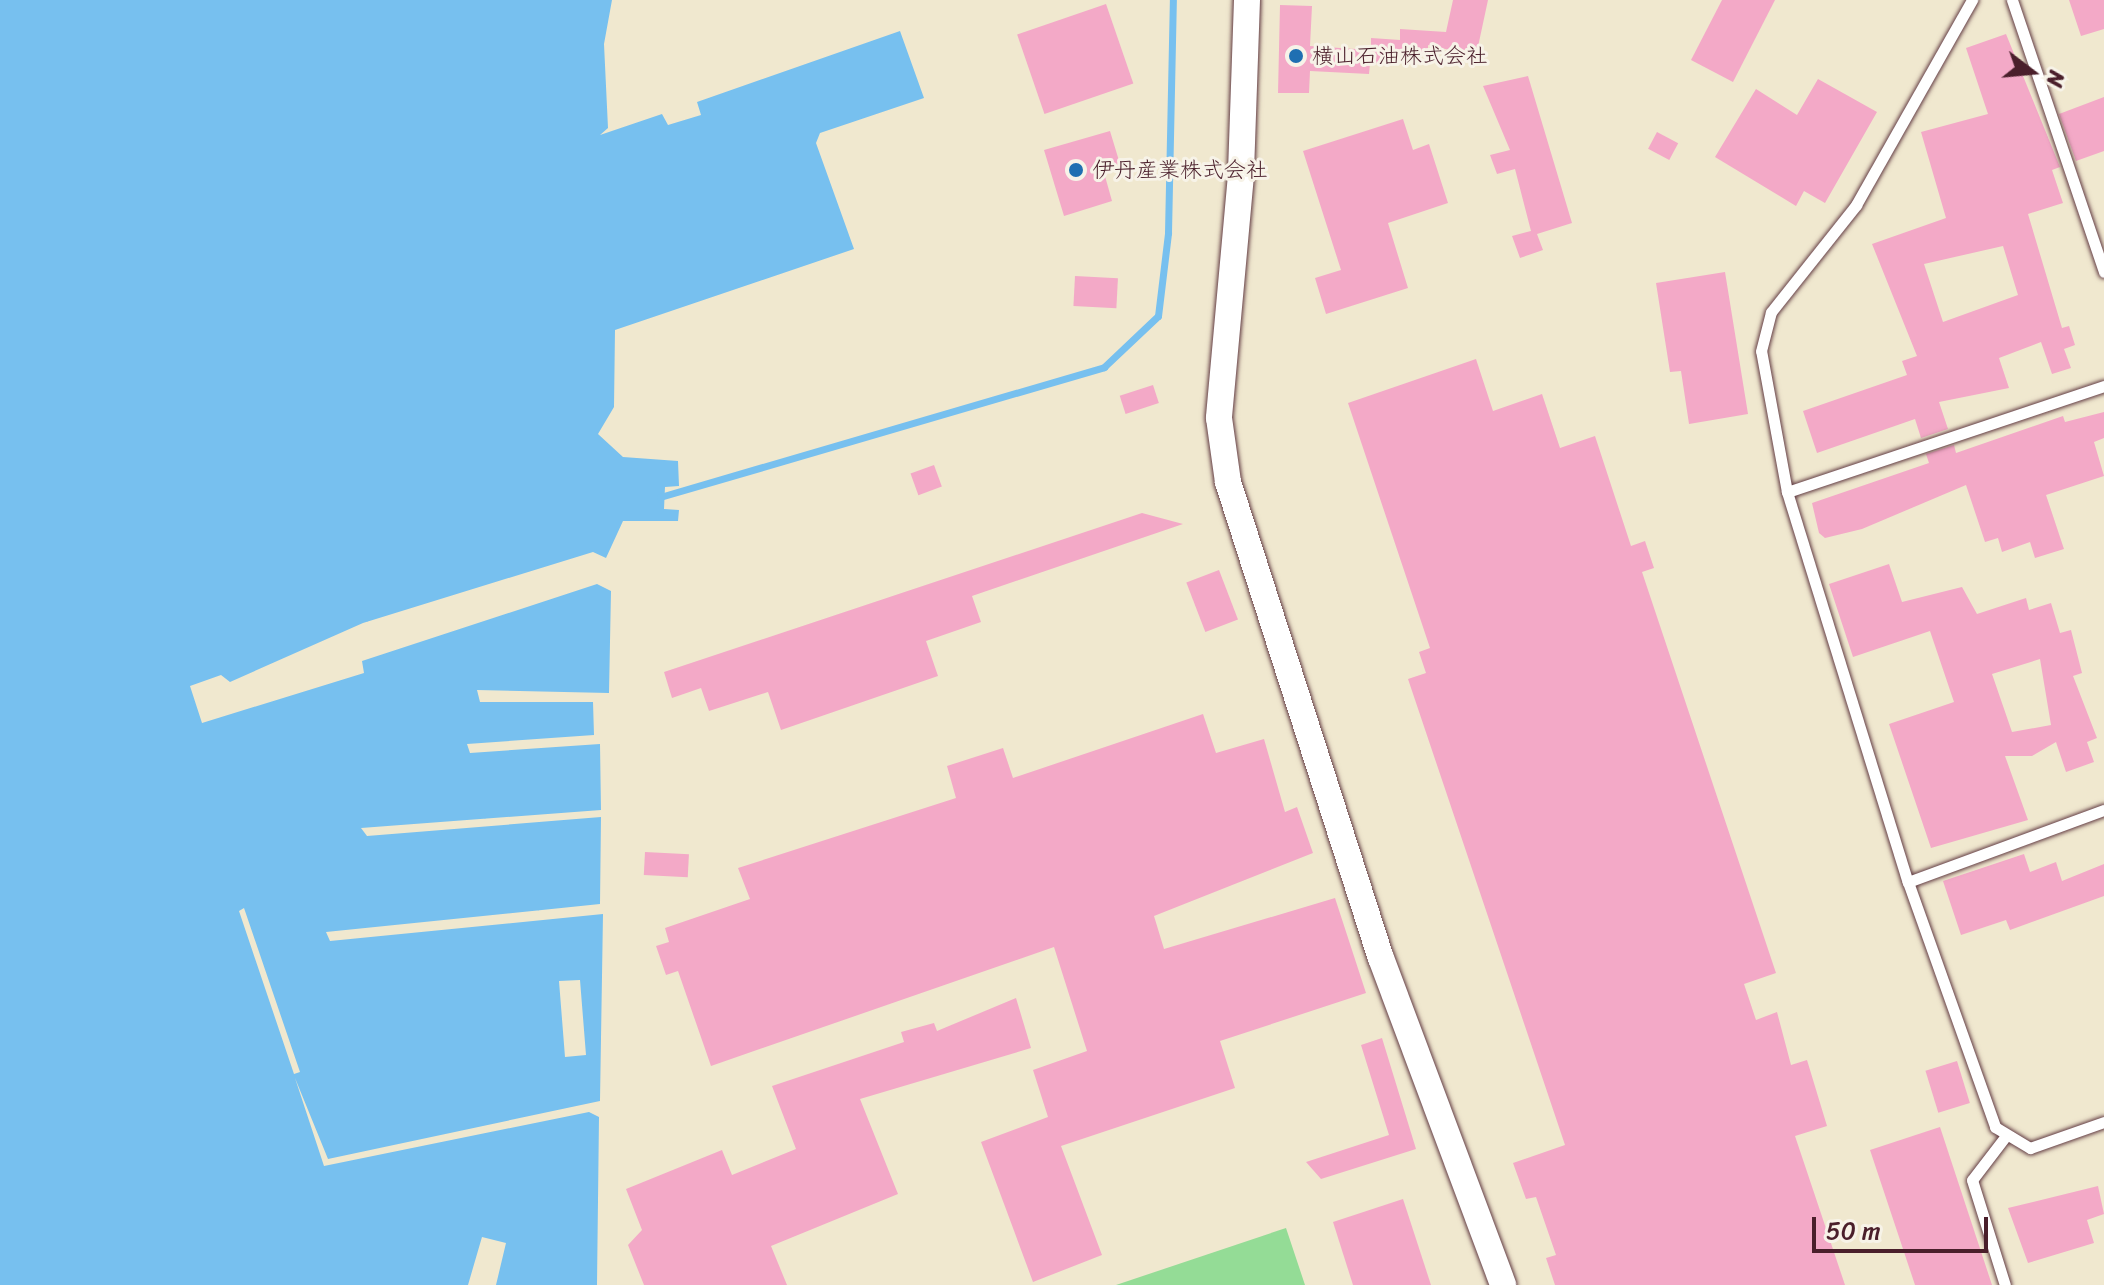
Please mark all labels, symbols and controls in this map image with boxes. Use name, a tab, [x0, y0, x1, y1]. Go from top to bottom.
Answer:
north arrow	[1992, 32, 2072, 112]
place label: 横山石油株式会社	[1312, 43, 1488, 69]
marker: 横山石油株式会社	[1287, 47, 1305, 65]
text: N	[2035, 66, 2076, 91]
place label: 伊丹産業株式会社	[1092, 157, 1268, 183]
marker: 伊丹産業株式会社	[1067, 161, 1085, 179]
scale bar	[1816, 1201, 1992, 1251]
text: 50 m	[1826, 1210, 1881, 1252]

